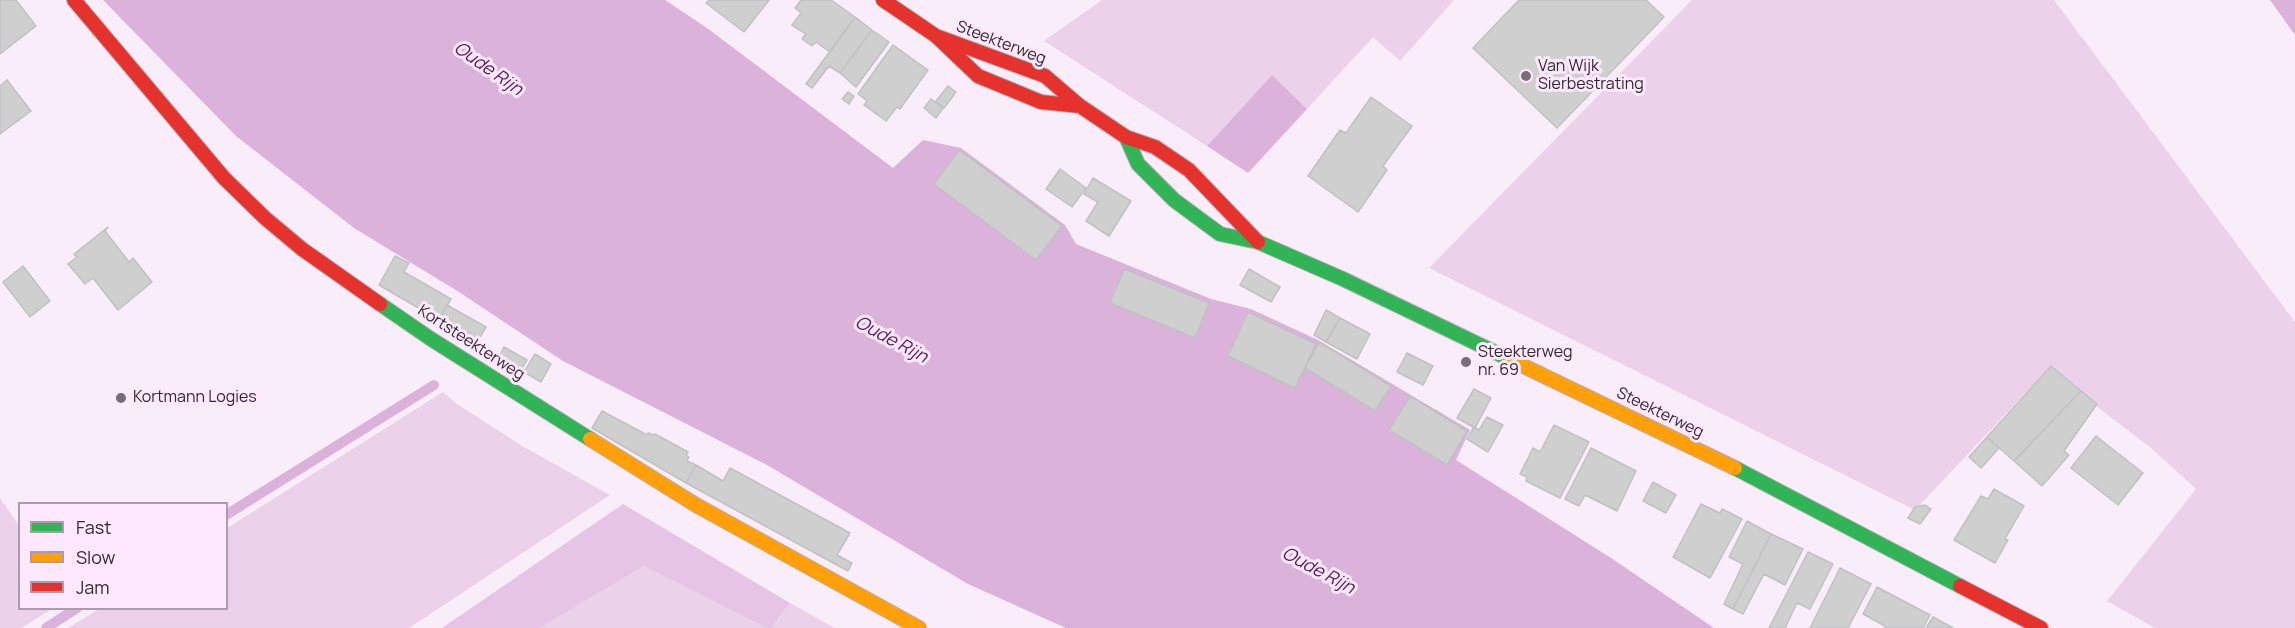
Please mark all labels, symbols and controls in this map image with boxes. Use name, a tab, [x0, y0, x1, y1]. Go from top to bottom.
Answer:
street label: Steekterweg	[953, 17, 1049, 69]
water label: Oude Rijn	[449, 37, 527, 101]
place label: Van Wijk Sierbestrating	[1538, 57, 1644, 95]
marker: Van Wijk Sierbestrating	[1519, 69, 1533, 83]
street label: Kortsteekterweg	[414, 301, 528, 385]
water label: Oude Rijn	[851, 312, 931, 368]
place label: Steekterweg nr. 69	[1478, 343, 1573, 381]
marker: Steekterweg nr. 69	[1459, 355, 1473, 369]
street label: Steekterweg	[1613, 384, 1707, 442]
place label: Kortmann Logies	[133, 388, 257, 408]
marker: Kortmann Logies	[114, 391, 128, 405]
legend	[18, 502, 228, 610]
text: Fast	[76, 515, 111, 539]
water label: Oude Rijn	[1278, 543, 1358, 599]
text: Slow	[76, 545, 115, 569]
text: Jam	[76, 575, 110, 599]

